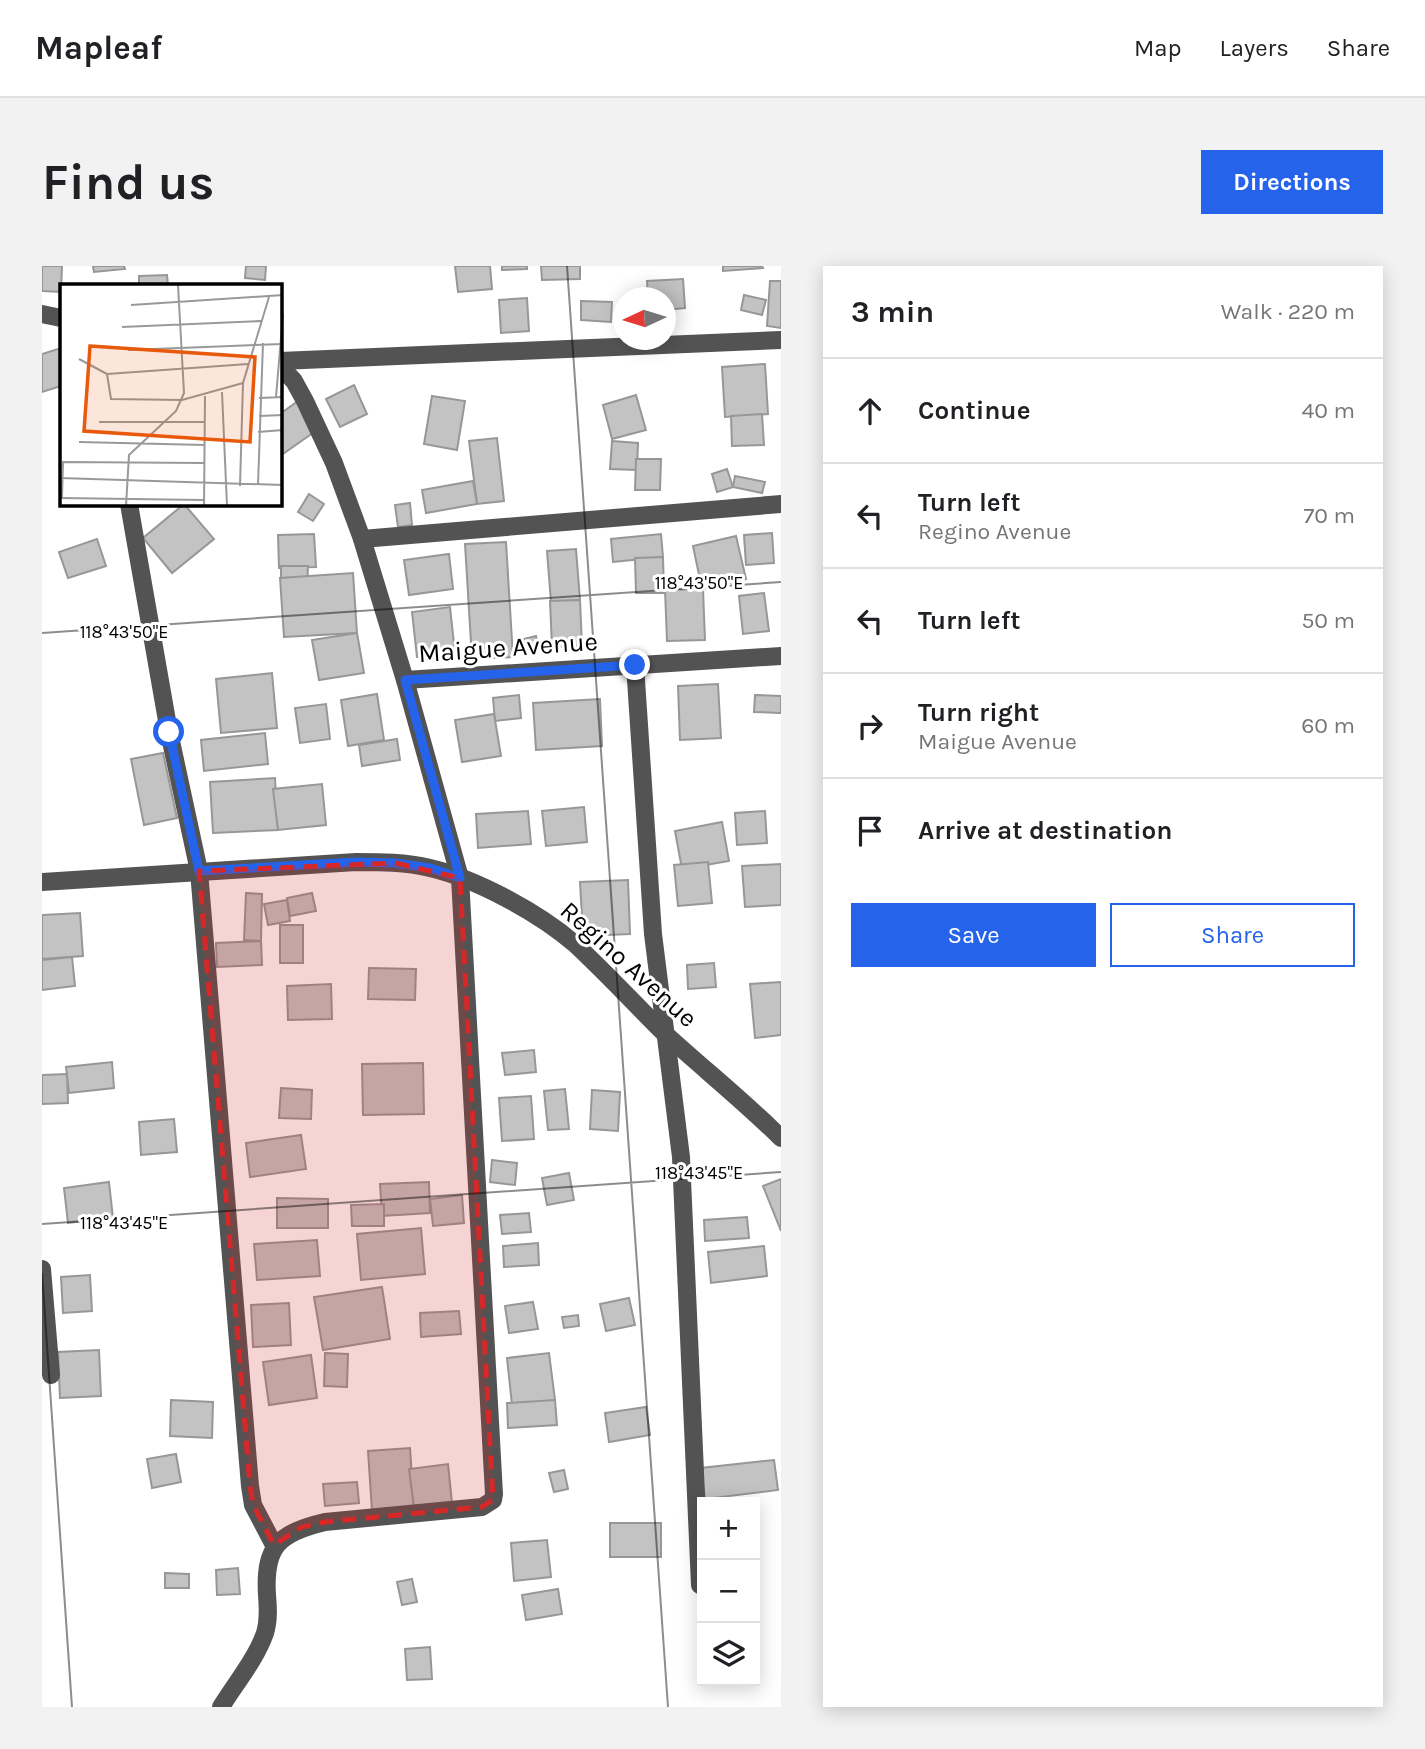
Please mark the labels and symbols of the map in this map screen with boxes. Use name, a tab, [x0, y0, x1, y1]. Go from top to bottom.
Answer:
inset map	[60, 284, 282, 506]
north arrow	[613, 287, 676, 350]
text: 118°43'50"E	[655, 572, 743, 594]
text: 118°43'50"E	[80, 621, 168, 643]
street label: Maigue Avenue	[417, 626, 599, 669]
route end	[619, 649, 650, 680]
route start	[153, 716, 184, 747]
street label: Regino Avenue	[554, 895, 703, 1034]
text: 118°43'45"E	[655, 1162, 743, 1184]
text: 118°43'45"E	[80, 1212, 168, 1234]

